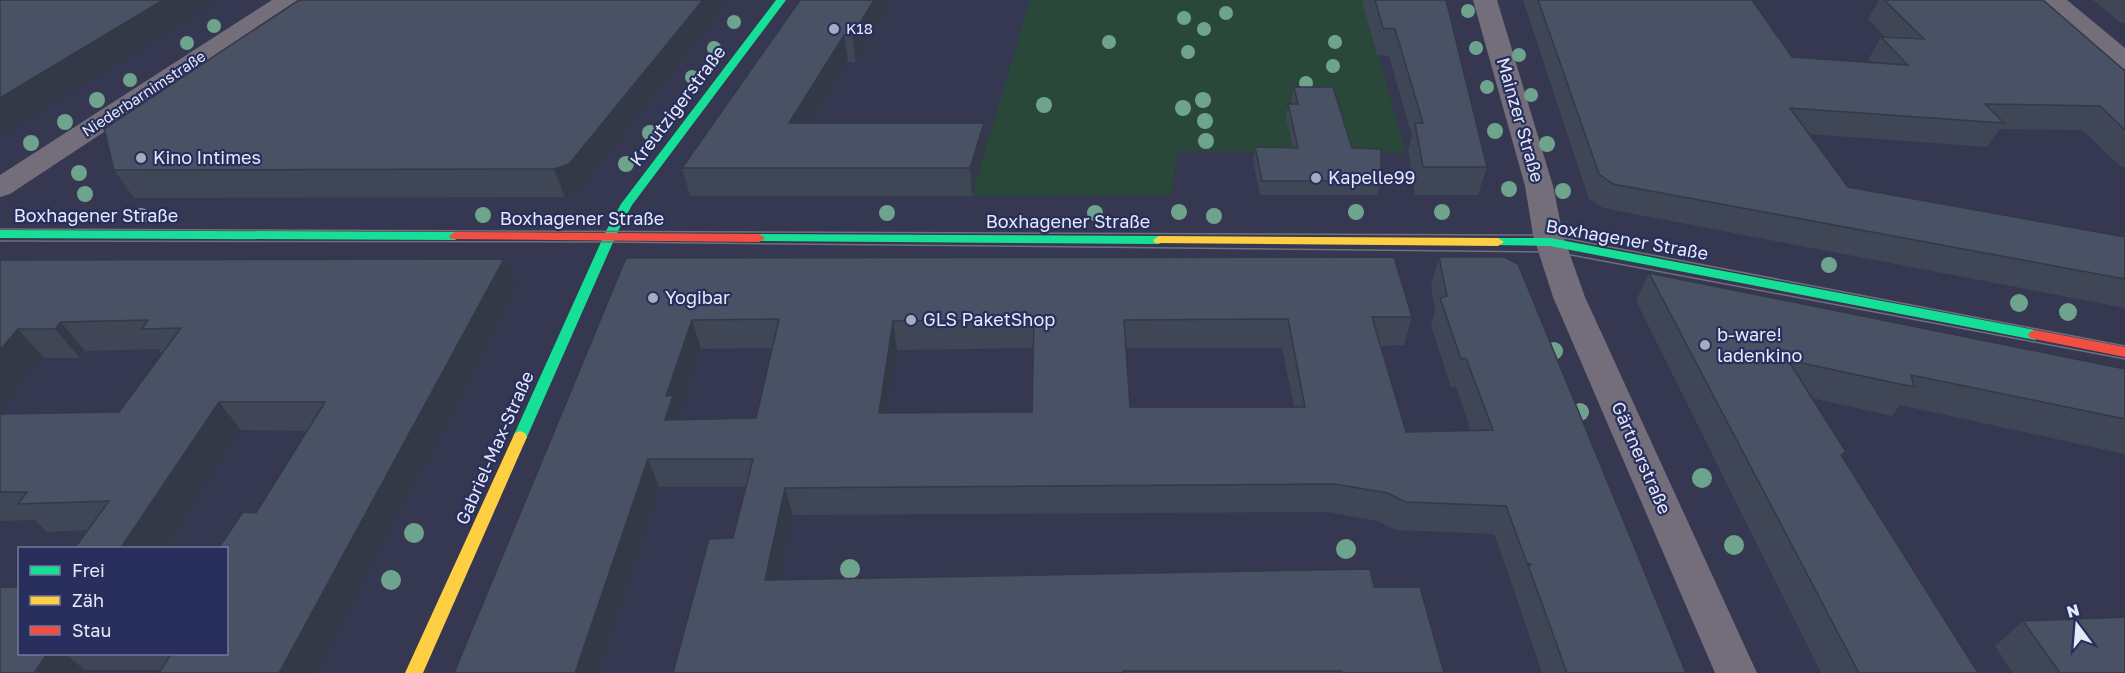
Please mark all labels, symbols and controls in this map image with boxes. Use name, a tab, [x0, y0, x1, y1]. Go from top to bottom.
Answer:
place label: K18	[846, 19, 873, 37]
marker: K18	[827, 22, 841, 36]
street label: Kreutzigerstraße	[625, 41, 730, 170]
street label: Niederbarnimstraße	[78, 46, 209, 140]
street label: Mainzer Straße	[1493, 55, 1549, 185]
place label: Kino Intimes	[153, 146, 261, 168]
marker: Kino Intimes	[134, 151, 148, 165]
place label: Kapelle99	[1328, 166, 1415, 188]
marker: Kapelle99	[1309, 171, 1323, 185]
street label: Boxhagener Straße	[14, 204, 178, 226]
street label: Boxhagener Straße	[500, 207, 664, 229]
street label: Boxhagener Straße	[986, 210, 1150, 232]
street label: Boxhagener Straße	[1544, 214, 1710, 264]
place label: Yogibar	[665, 286, 730, 308]
marker: Yogibar	[646, 291, 660, 305]
place label: GLS PaketShop	[923, 308, 1055, 330]
marker: GLS PaketShop	[904, 313, 918, 327]
place label: b-ware! ladenkino	[1717, 323, 1802, 366]
marker: b-ware! ladenkino	[1698, 338, 1712, 352]
street label: Gabriel-Max-Straße	[450, 367, 538, 528]
street label: Gärtnerstraße	[1607, 398, 1676, 517]
legend	[18, 547, 228, 655]
text: Frei	[72, 559, 105, 581]
text: Zäh	[72, 589, 104, 611]
north arrow	[2047, 595, 2107, 655]
text: N	[2064, 599, 2081, 622]
text: Stau	[72, 619, 111, 641]

